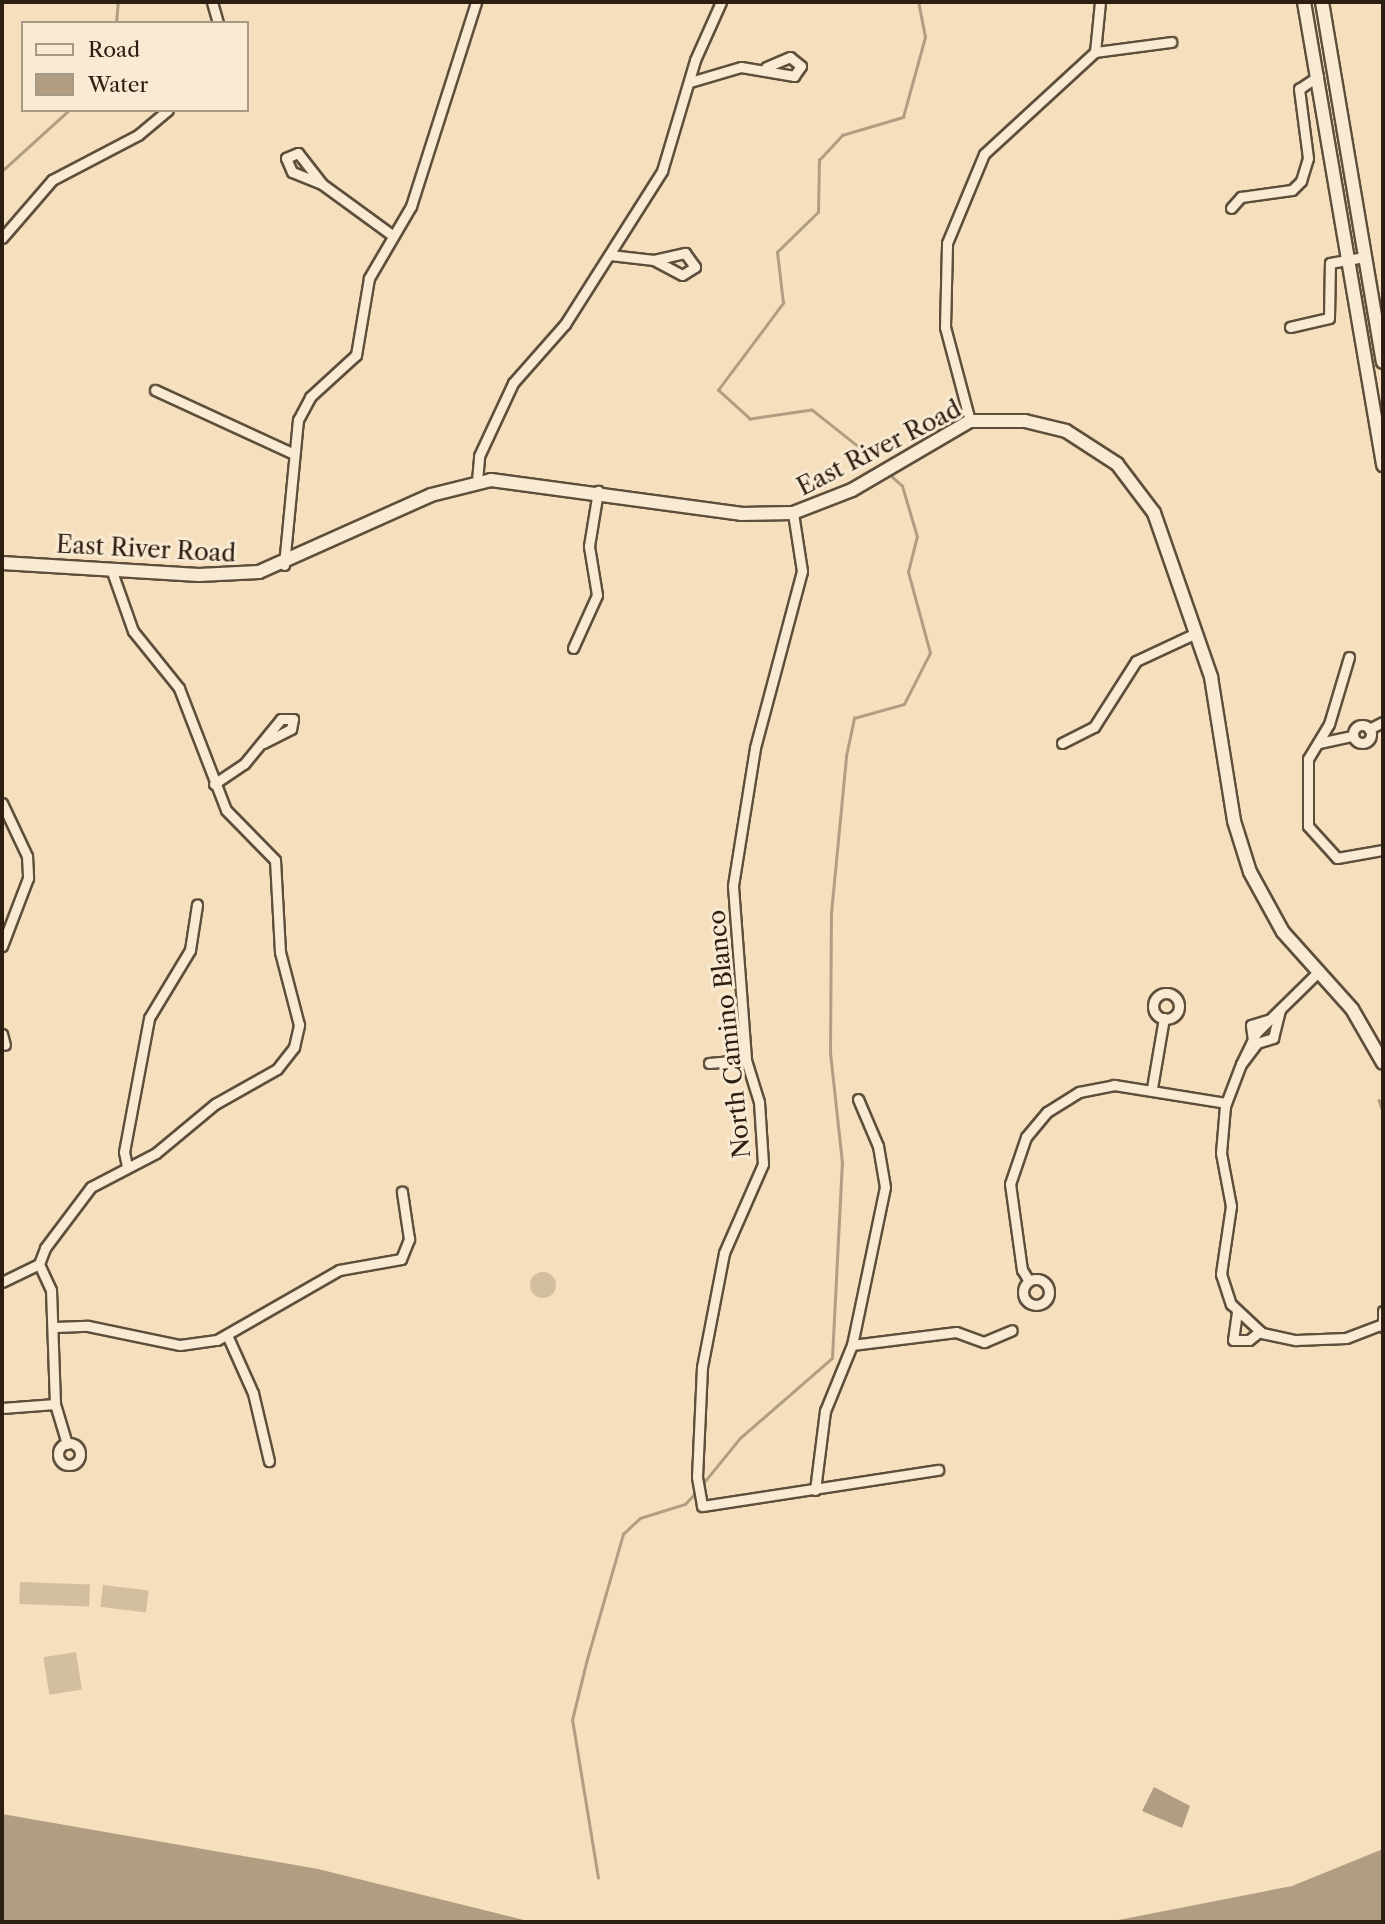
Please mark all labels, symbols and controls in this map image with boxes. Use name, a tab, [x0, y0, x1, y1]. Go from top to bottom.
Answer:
legend	[21, 21, 248, 112]
text: Road	[88, 37, 140, 62]
text: Water	[88, 72, 148, 97]
street label: East River Road	[792, 394, 966, 502]
street label: East River Road	[55, 530, 237, 568]
street label: North Camino Blanco	[702, 908, 756, 1160]

